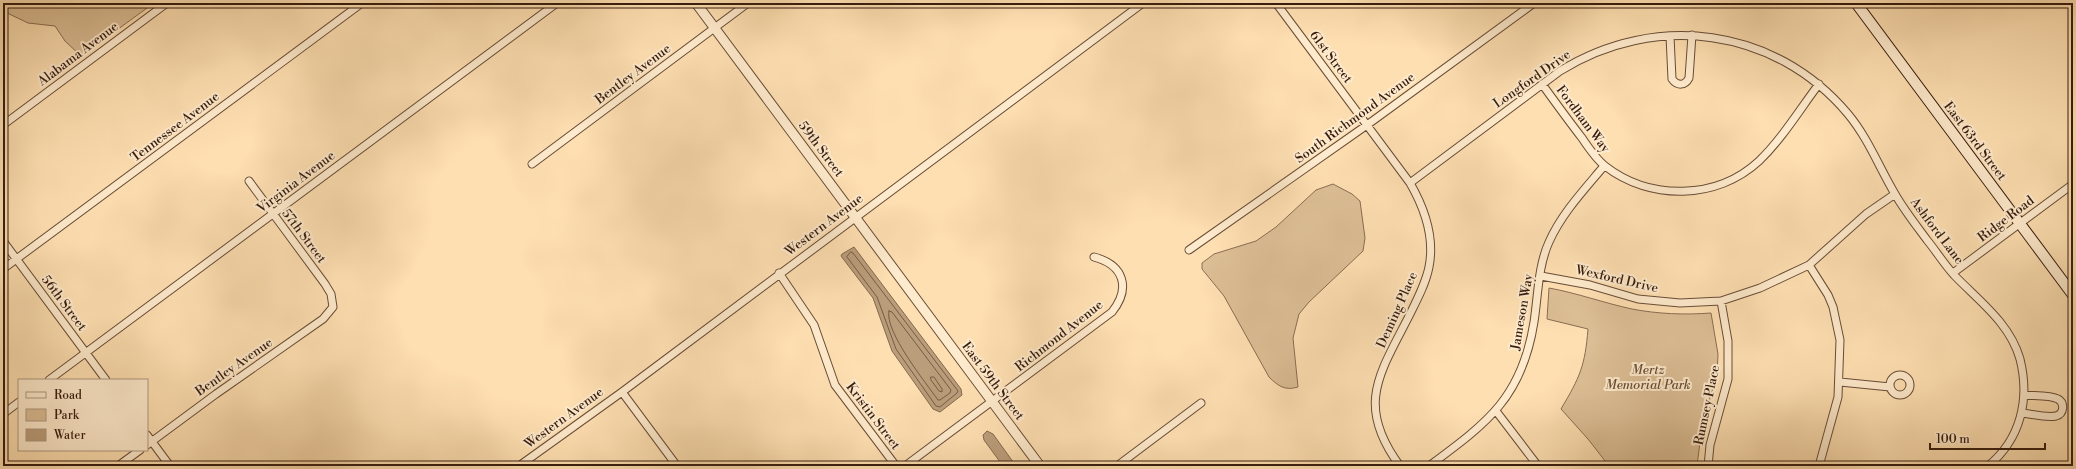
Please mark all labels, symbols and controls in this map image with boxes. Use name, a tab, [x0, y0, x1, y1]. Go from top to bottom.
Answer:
street label: Alabama Avenue	[34, 18, 122, 90]
street label: 61st Street	[1306, 28, 1356, 87]
street label: Bentley Avenue	[591, 40, 674, 108]
street label: Longford Drive	[1490, 46, 1574, 112]
street label: South Richmond Avenue	[1292, 69, 1418, 167]
street label: Fordham Way	[1553, 82, 1614, 156]
street label: Tennessee Avenue	[128, 88, 223, 165]
street label: East 63rd Street	[1940, 98, 2010, 184]
street label: 59th Street	[795, 118, 847, 180]
street label: Virginia Avenue	[253, 147, 339, 217]
street label: Western Avenue	[781, 190, 866, 260]
street label: Ridge Road	[1975, 192, 2038, 245]
street label: Ashford Lane	[1906, 194, 1967, 268]
street label: 57th Street	[278, 206, 330, 267]
street label: Wexford Drive	[1573, 261, 1660, 296]
street label: Deming Place	[1373, 269, 1421, 351]
street label: 56th Street	[38, 272, 90, 334]
street label: Jameson Way	[1507, 272, 1537, 352]
street label: Richmond Avenue	[1012, 297, 1106, 375]
street label: Bentley Avenue	[192, 334, 276, 400]
street label: East 59th Street	[958, 339, 1028, 424]
park label: Mertz Memorial Park	[1605, 362, 1691, 393]
street label: Rumsey Place	[1691, 363, 1723, 446]
legend	[18, 379, 148, 451]
street label: Kristin Street	[843, 379, 904, 453]
street label: Western Avenue	[521, 384, 607, 453]
text: Road	[54, 388, 82, 403]
text: Park	[54, 408, 80, 423]
scale bar	[1930, 425, 2045, 451]
text: Water	[53, 428, 86, 443]
text: 100 m	[1936, 432, 1970, 447]

